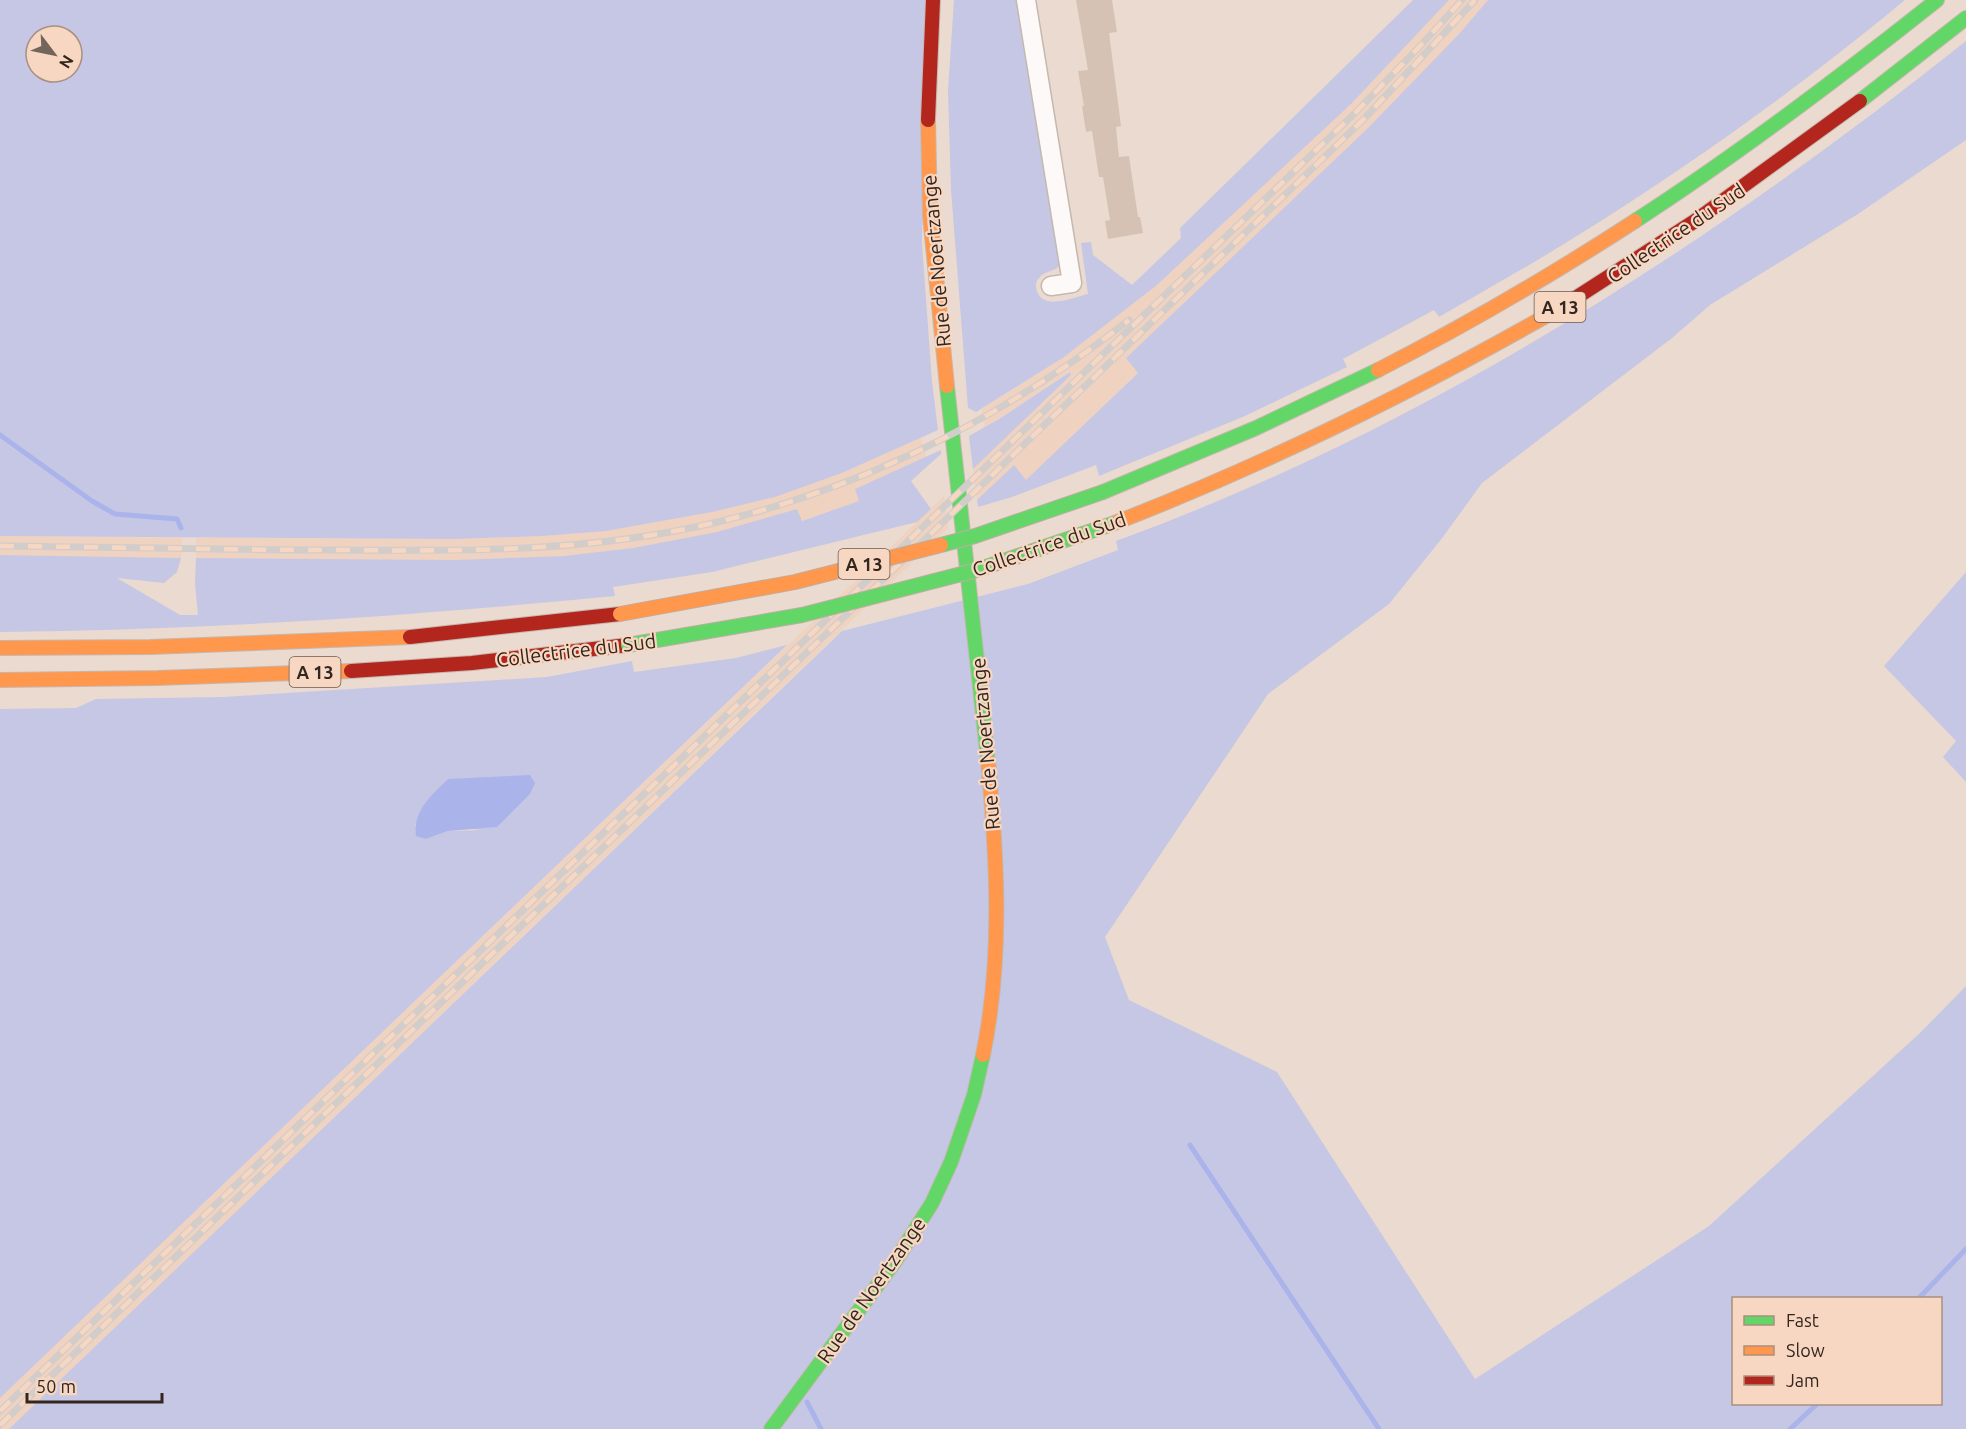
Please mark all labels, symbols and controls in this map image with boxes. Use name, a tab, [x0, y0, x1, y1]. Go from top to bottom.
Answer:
north arrow	[24, 24, 84, 84]
text: N	[56, 52, 78, 72]
street label: Rue de Noertzange	[917, 174, 955, 348]
street label: Collectrice du Sud	[1603, 178, 1749, 288]
road number: A 13	[1534, 292, 1586, 322]
street label: Collectrice du Sud	[969, 507, 1129, 581]
road number: A 13	[838, 549, 890, 579]
street label: Collectrice du Sud	[495, 629, 657, 671]
road number: A 13	[290, 657, 340, 687]
street label: Rue de Noertzange	[966, 657, 1004, 831]
street label: Rue de Noertzange	[812, 1213, 930, 1367]
legend	[1732, 1297, 1942, 1405]
text: Fast	[1786, 1310, 1819, 1330]
text: Slow	[1786, 1340, 1825, 1360]
scale bar	[27, 1366, 162, 1404]
text: Jam	[1786, 1370, 1820, 1390]
text: 50 m	[36, 1376, 76, 1396]

